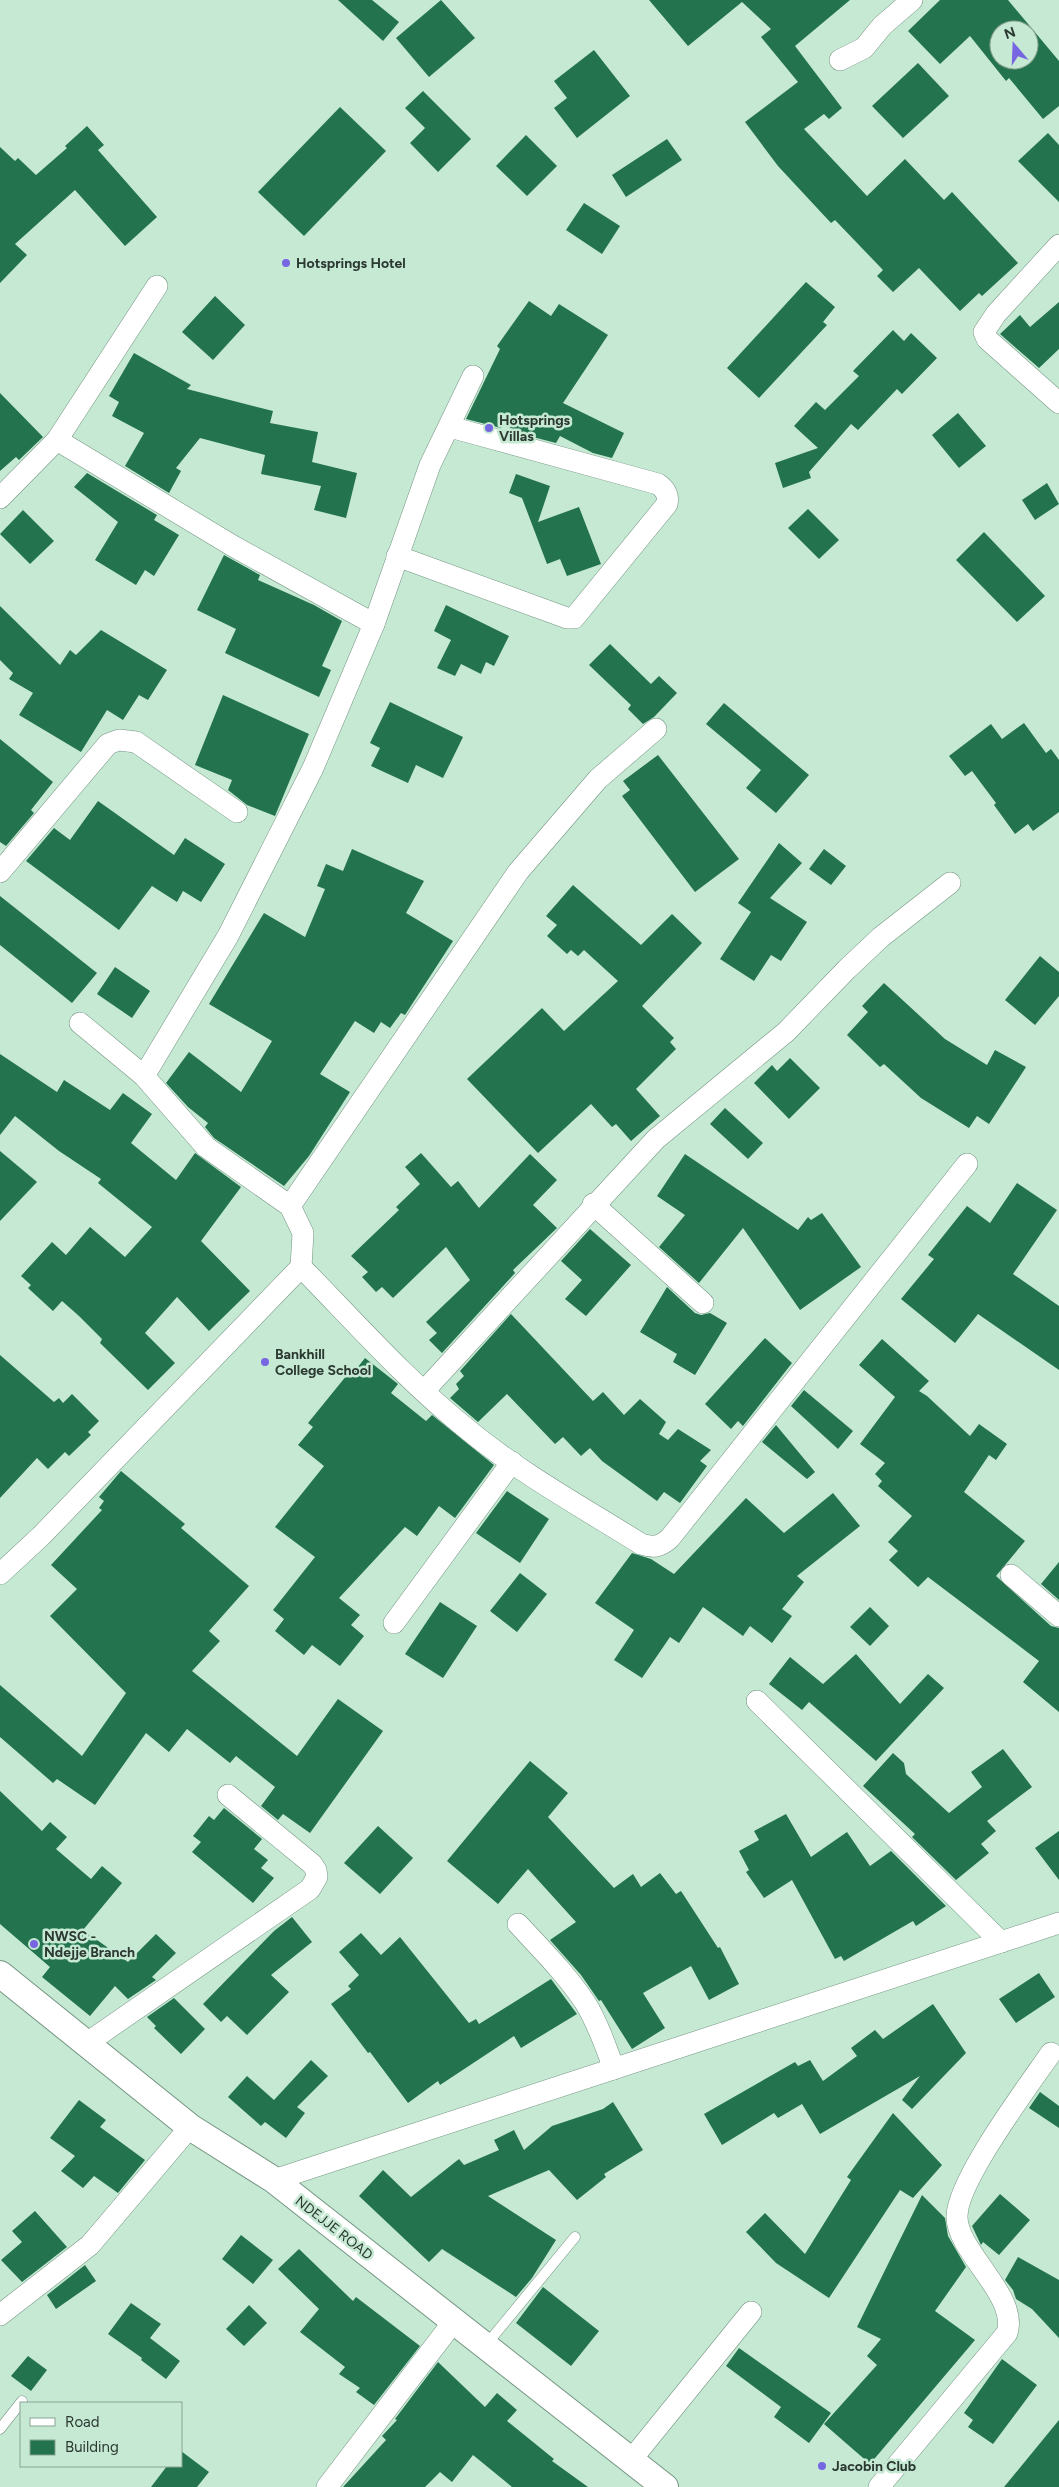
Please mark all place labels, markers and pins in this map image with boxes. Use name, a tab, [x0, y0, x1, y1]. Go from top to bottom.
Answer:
place label: Hotsprings Hotel	[296, 255, 406, 272]
marker: Hotsprings Hotel	[280, 257, 292, 269]
place label: Hotsprings Villas	[499, 412, 571, 445]
marker: Hotsprings Villas	[483, 422, 495, 434]
place label: Bankhill College School	[275, 1346, 371, 1379]
marker: Bankhill College School	[259, 1356, 271, 1368]
place label: NWSC - Ndejje Branch	[44, 1928, 135, 1961]
marker: NWSC - Ndejje Branch	[28, 1938, 40, 1950]
place label: Jacobin Club	[832, 2458, 916, 2475]
marker: Jacobin Club	[816, 2460, 828, 2472]

